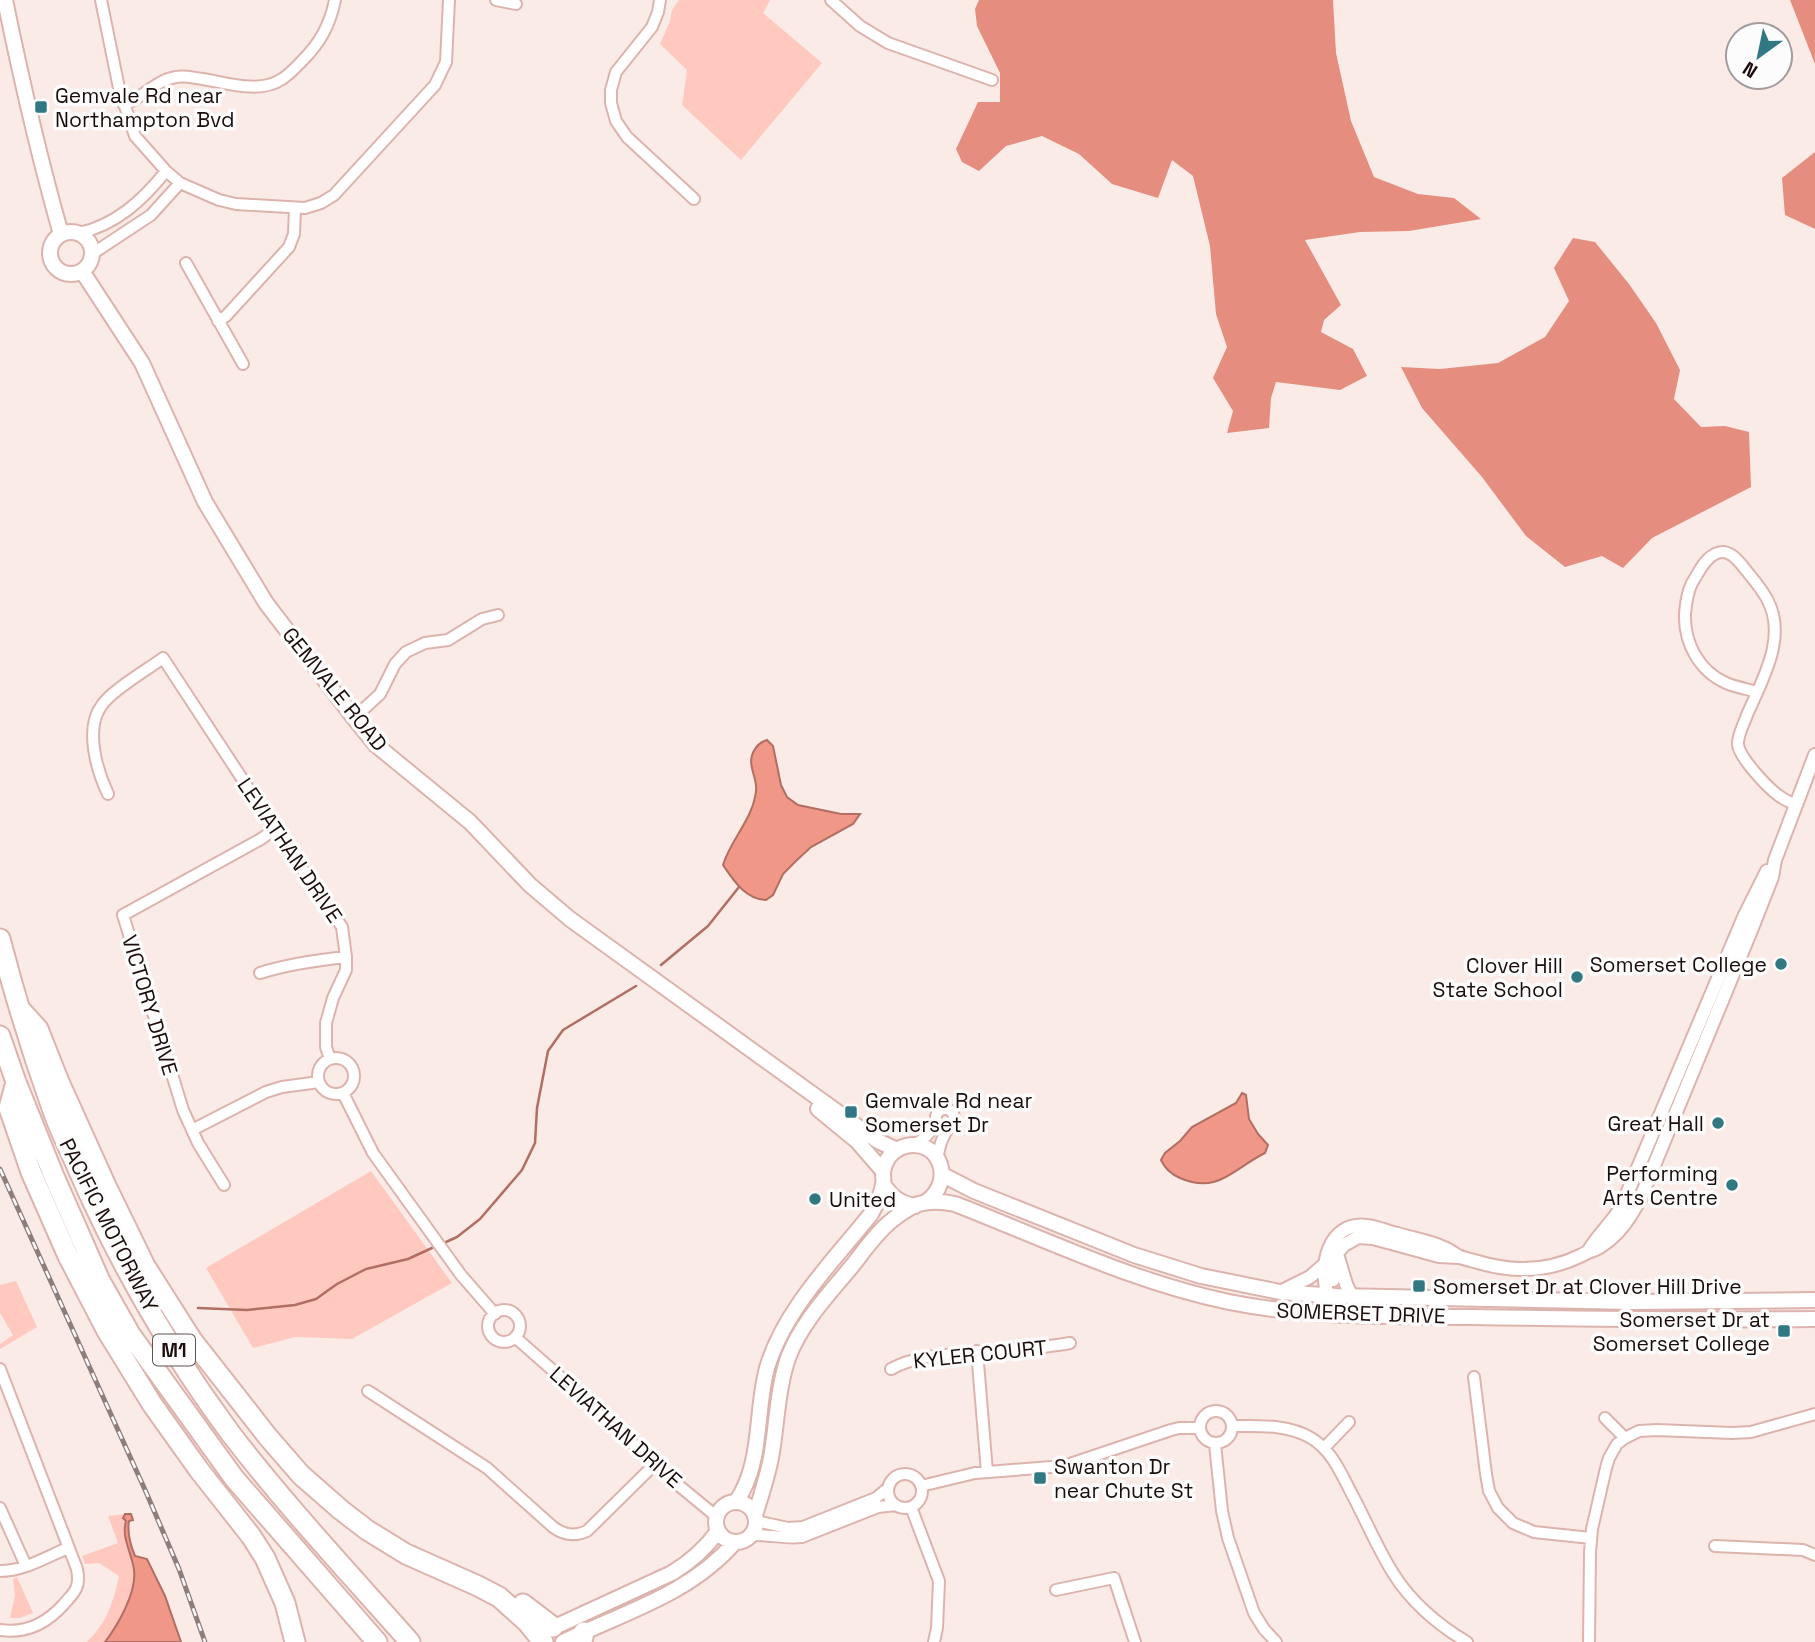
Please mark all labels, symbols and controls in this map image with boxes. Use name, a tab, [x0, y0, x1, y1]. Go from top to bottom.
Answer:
north arrow	[1724, 21, 1794, 91]
text: N	[1738, 56, 1762, 84]
place label: Gemvale Rd near Northampton Bvd	[55, 82, 234, 133]
marker: Gemvale Rd near Northampton Bvd	[33, 99, 49, 115]
street label: GEMVALE ROAD	[277, 621, 393, 757]
street label: LEVIATHAN DRIVE	[232, 772, 348, 928]
street label: VICTORY DRIVE	[116, 932, 184, 1078]
place label: Somerset College	[1590, 951, 1767, 978]
place label: Clover Hill State School	[1433, 952, 1563, 1003]
marker: Somerset College	[1773, 956, 1789, 972]
marker: Clover Hill State School	[1569, 969, 1585, 985]
place label: Gemvale Rd near Somerset Dr	[865, 1087, 1033, 1138]
marker: Gemvale Rd near Somerset Dr	[843, 1104, 859, 1120]
place label: Great Hall	[1608, 1110, 1704, 1137]
marker: Great Hall	[1710, 1115, 1726, 1131]
street label: PACIFIC MOTORWAY	[54, 1134, 165, 1316]
place label: Performing Arts Centre	[1603, 1160, 1718, 1211]
marker: Performing Arts Centre	[1724, 1177, 1740, 1193]
place label: United	[829, 1186, 896, 1213]
marker: United	[807, 1191, 823, 1207]
place label: Somerset Dr at Clover Hill Drive	[1433, 1273, 1742, 1300]
marker: Somerset Dr at Clover Hill Drive	[1411, 1278, 1427, 1294]
street label: SOMERSET DRIVE	[1276, 1297, 1446, 1329]
place label: Somerset Dr at Somerset College	[1593, 1306, 1770, 1357]
marker: Somerset Dr at Somerset College	[1776, 1323, 1792, 1339]
road number: M1	[153, 1334, 195, 1366]
street label: KYLER COURT	[912, 1334, 1048, 1374]
street label: LEVIATHAN DRIVE	[544, 1360, 688, 1494]
place label: Swanton Dr near Chute St	[1054, 1453, 1193, 1504]
marker: Swanton Dr near Chute St	[1032, 1470, 1048, 1486]

